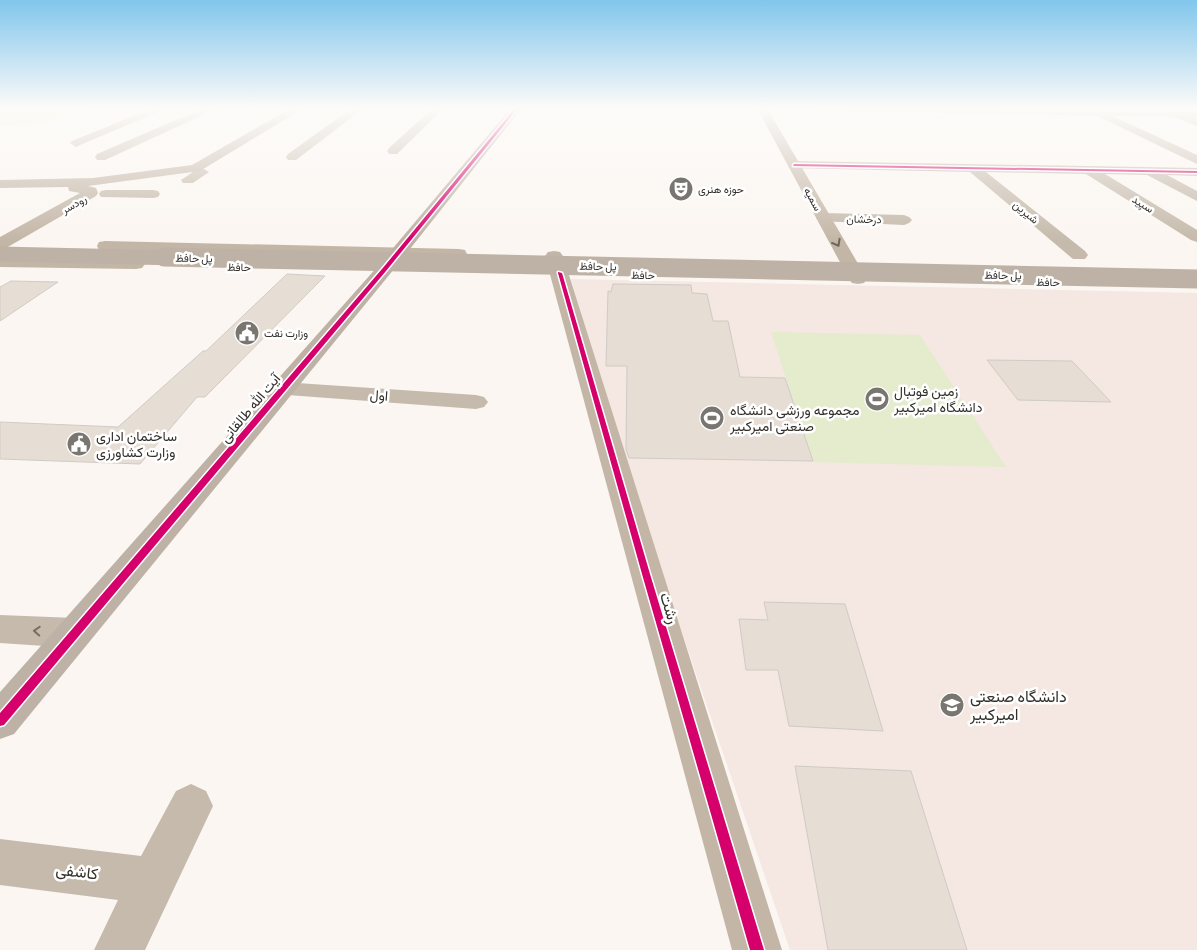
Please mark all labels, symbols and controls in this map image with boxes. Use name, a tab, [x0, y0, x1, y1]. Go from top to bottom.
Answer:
theatre icon: حوزه هنری	[668, 176, 694, 202]
place label: حوزه هنری	[698, 182, 744, 196]
street label: سمیه	[801, 185, 825, 213]
street label: رودسر	[58, 191, 89, 217]
street label: سپید	[1129, 192, 1157, 217]
street label: شیرین	[1010, 197, 1042, 227]
street label: درخشان	[846, 212, 882, 226]
one-way arrow	[831, 237, 841, 246]
street label: پل حافظ	[175, 251, 213, 266]
street label: پل حافظ	[579, 259, 617, 274]
street label: حافظ	[227, 260, 251, 274]
street label: حافظ	[631, 268, 655, 282]
street label: پل حافظ	[984, 268, 1022, 283]
street label: حافظ	[1036, 275, 1060, 289]
public building icon: وزارت نفت	[234, 320, 260, 346]
place label: وزارت نفت	[264, 326, 308, 340]
street label: آیت الله طالقانی	[216, 368, 285, 446]
place label: زمین فوتبال دانشگاه امیرکبیر	[893, 382, 983, 416]
street label: اول	[369, 385, 389, 406]
sports icon: زمین فوتبال دانشگاه امیرکبیر	[864, 386, 890, 412]
place label: مجموعه ورزشی دانشگاه صنعتی امیرکبیر	[729, 401, 859, 435]
sports icon: مجموعه ورزشی دانشگاه صنعتی امیرکبیر	[699, 405, 725, 431]
place label: ساختمان اداری وزارت کشاورزی	[96, 427, 177, 461]
public building icon: ساختمان اداری وزارت کشاورزی	[66, 431, 92, 457]
street label: رشت	[655, 590, 684, 626]
one-way arrow	[33, 626, 41, 637]
place label: دانشگاه صنعتی امیرکبیر	[969, 686, 1067, 725]
school or university icon: دانشگاه صنعتی امیرکبیر	[939, 692, 965, 718]
street label: کاشفی	[55, 859, 99, 884]

